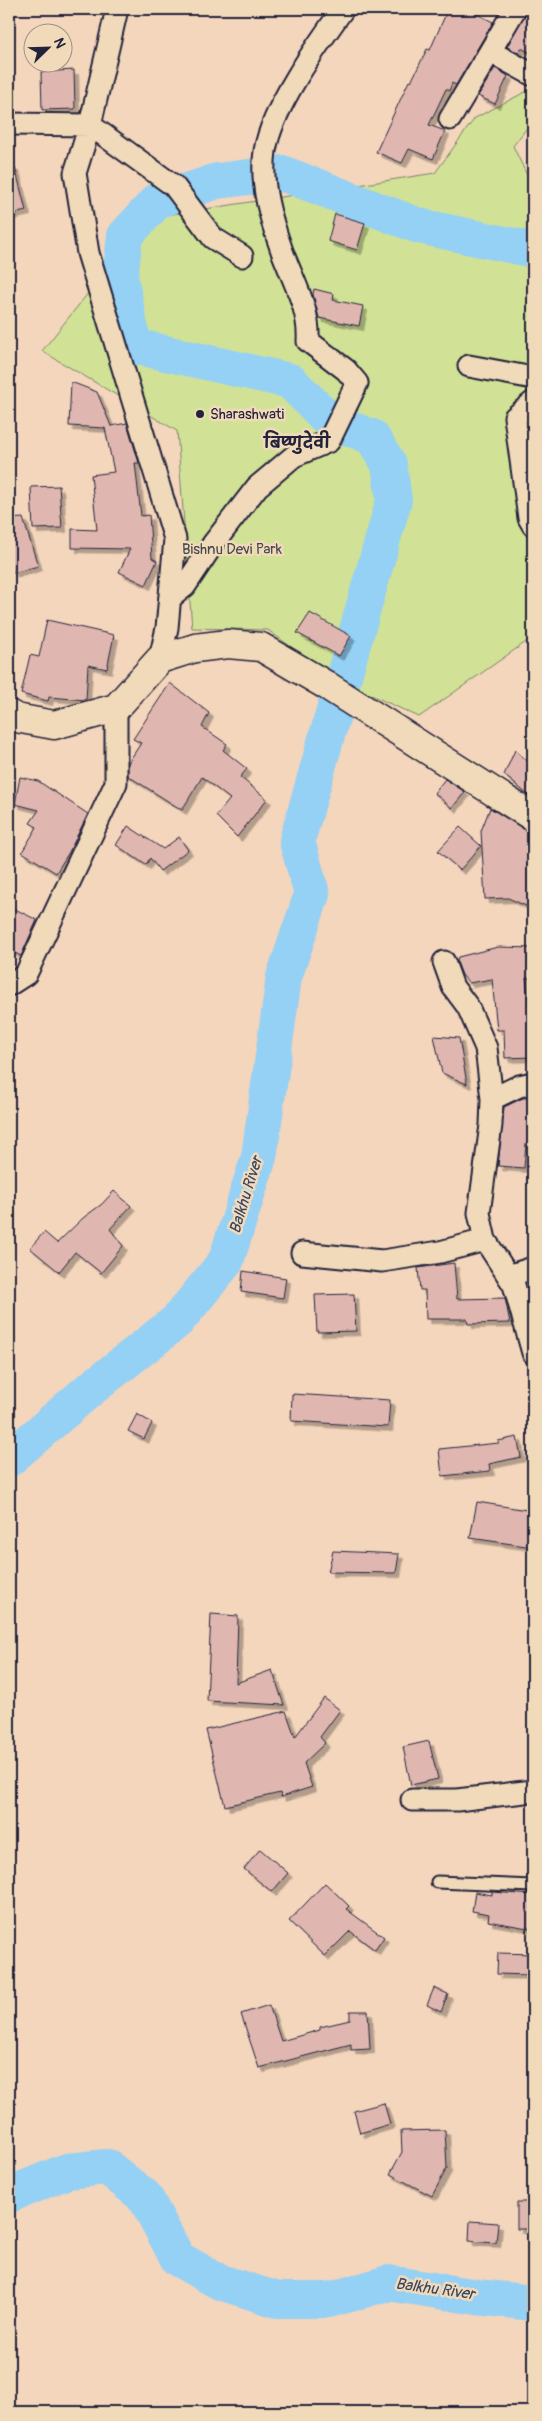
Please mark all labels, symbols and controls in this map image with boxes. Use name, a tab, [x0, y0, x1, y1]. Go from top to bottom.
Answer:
north arrow	[22, 22, 72, 72]
text: N	[50, 35, 69, 51]
place label: Sharashwati	[210, 405, 285, 424]
marker: Sharashwati	[194, 408, 206, 420]
district label: बिष्णुदेवी	[262, 430, 331, 454]
park label: Bishnu Devi Park	[182, 540, 283, 559]
water label: Balkhu River	[225, 1152, 268, 1236]
water label: Balkhu River	[394, 2274, 478, 2305]

